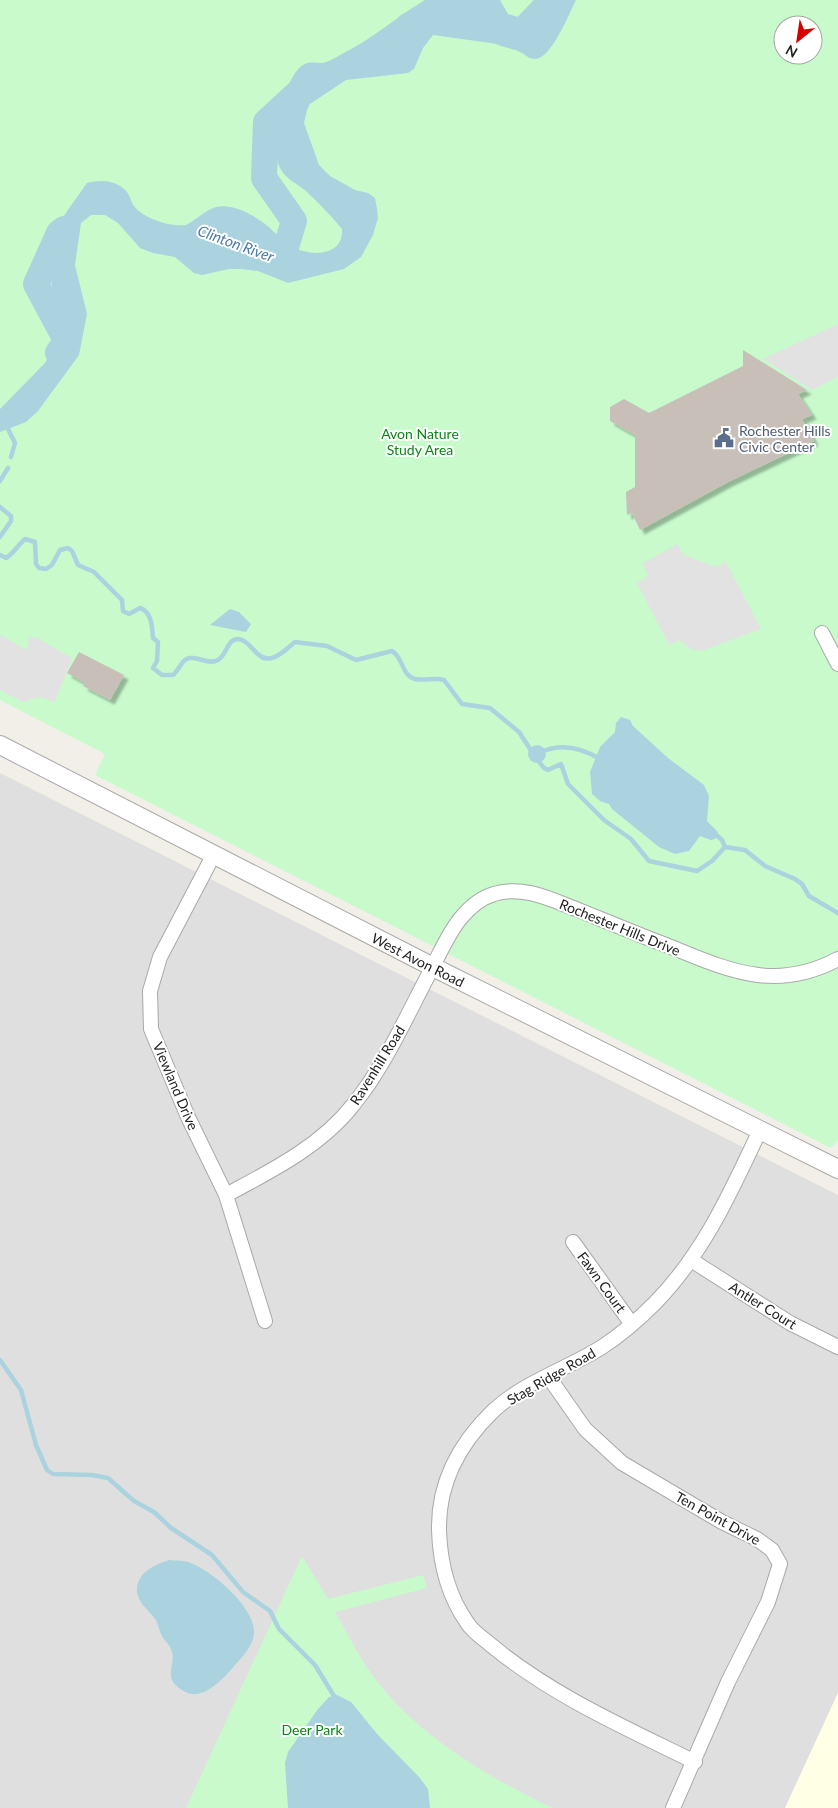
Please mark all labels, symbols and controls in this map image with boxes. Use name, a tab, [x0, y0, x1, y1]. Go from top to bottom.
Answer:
north arrow	[773, 15, 823, 65]
text: N	[782, 42, 800, 62]
water label: Clinton River	[195, 221, 277, 265]
place label: Rochester Hills Civic Center	[739, 422, 831, 455]
park label: Avon Nature Study Area	[381, 425, 459, 458]
public building icon: Rochester Hills Civic Center	[713, 427, 735, 449]
street label: Rochester Hills Drive	[557, 895, 683, 959]
street label: West Avon Road	[369, 929, 467, 990]
street label: Ravenhill Road	[346, 1022, 408, 1108]
street label: Viewland Drive	[150, 1039, 202, 1133]
street label: Fawn Court	[574, 1248, 630, 1316]
street label: Antler Court	[726, 1278, 800, 1332]
street label: Stag Ridge Road	[504, 1344, 598, 1408]
street label: Ten Point Drive	[673, 1488, 763, 1548]
park label: Deer Park	[281, 1721, 343, 1738]

